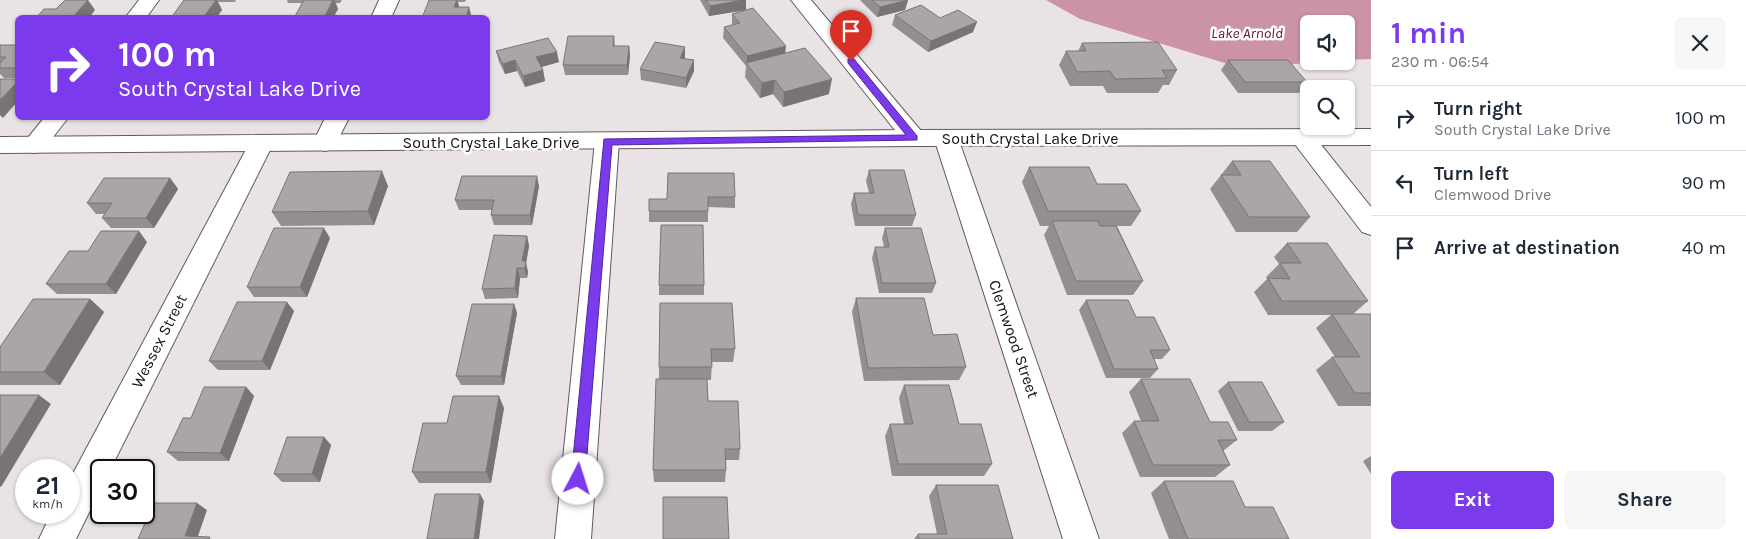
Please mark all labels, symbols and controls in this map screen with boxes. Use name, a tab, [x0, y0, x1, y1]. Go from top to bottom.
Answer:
pin	[830, 10, 872, 61]
map controls	[1300, 15, 1355, 135]
button: sound	[1300, 15, 1355, 70]
text: 1 min	[1391, 15, 1466, 51]
icon: arrive	[837, 17, 865, 45]
button: close	[1674, 17, 1726, 69]
water label: Lake Arnold	[1211, 24, 1283, 42]
text: 100 m	[118, 34, 217, 75]
icon: right	[35, 35, 100, 100]
text: 230 m · 06:54	[1391, 52, 1489, 71]
text: South Crystal Lake Drive	[118, 76, 361, 102]
button: search	[1300, 80, 1355, 135]
text: Turn right	[1434, 98, 1523, 120]
icon: right	[1391, 104, 1419, 132]
text: 100 m	[1675, 107, 1726, 129]
text: South Crystal Lake Drive	[1434, 120, 1611, 139]
street label: South Crystal Lake Drive	[942, 129, 1118, 148]
street label: South Crystal Lake Drive	[403, 133, 579, 152]
text: Turn left	[1434, 163, 1509, 185]
icon: left	[1391, 169, 1419, 197]
text: 90 m	[1681, 172, 1726, 194]
text: Clemwood Drive	[1434, 185, 1551, 204]
icon: arrive	[1391, 234, 1419, 262]
text: Arrive at destination	[1434, 237, 1620, 259]
text: 40 m	[1682, 237, 1726, 259]
street label: Clemwood Street	[985, 277, 1043, 401]
street label: Wessex Street	[127, 291, 191, 391]
position arrow	[551, 452, 603, 504]
speed limit sign: 30	[90, 459, 155, 524]
text: 21	[35, 471, 60, 500]
button: Exit	[1391, 471, 1554, 529]
button: Share	[1564, 471, 1726, 529]
text: km/h	[32, 497, 63, 511]

